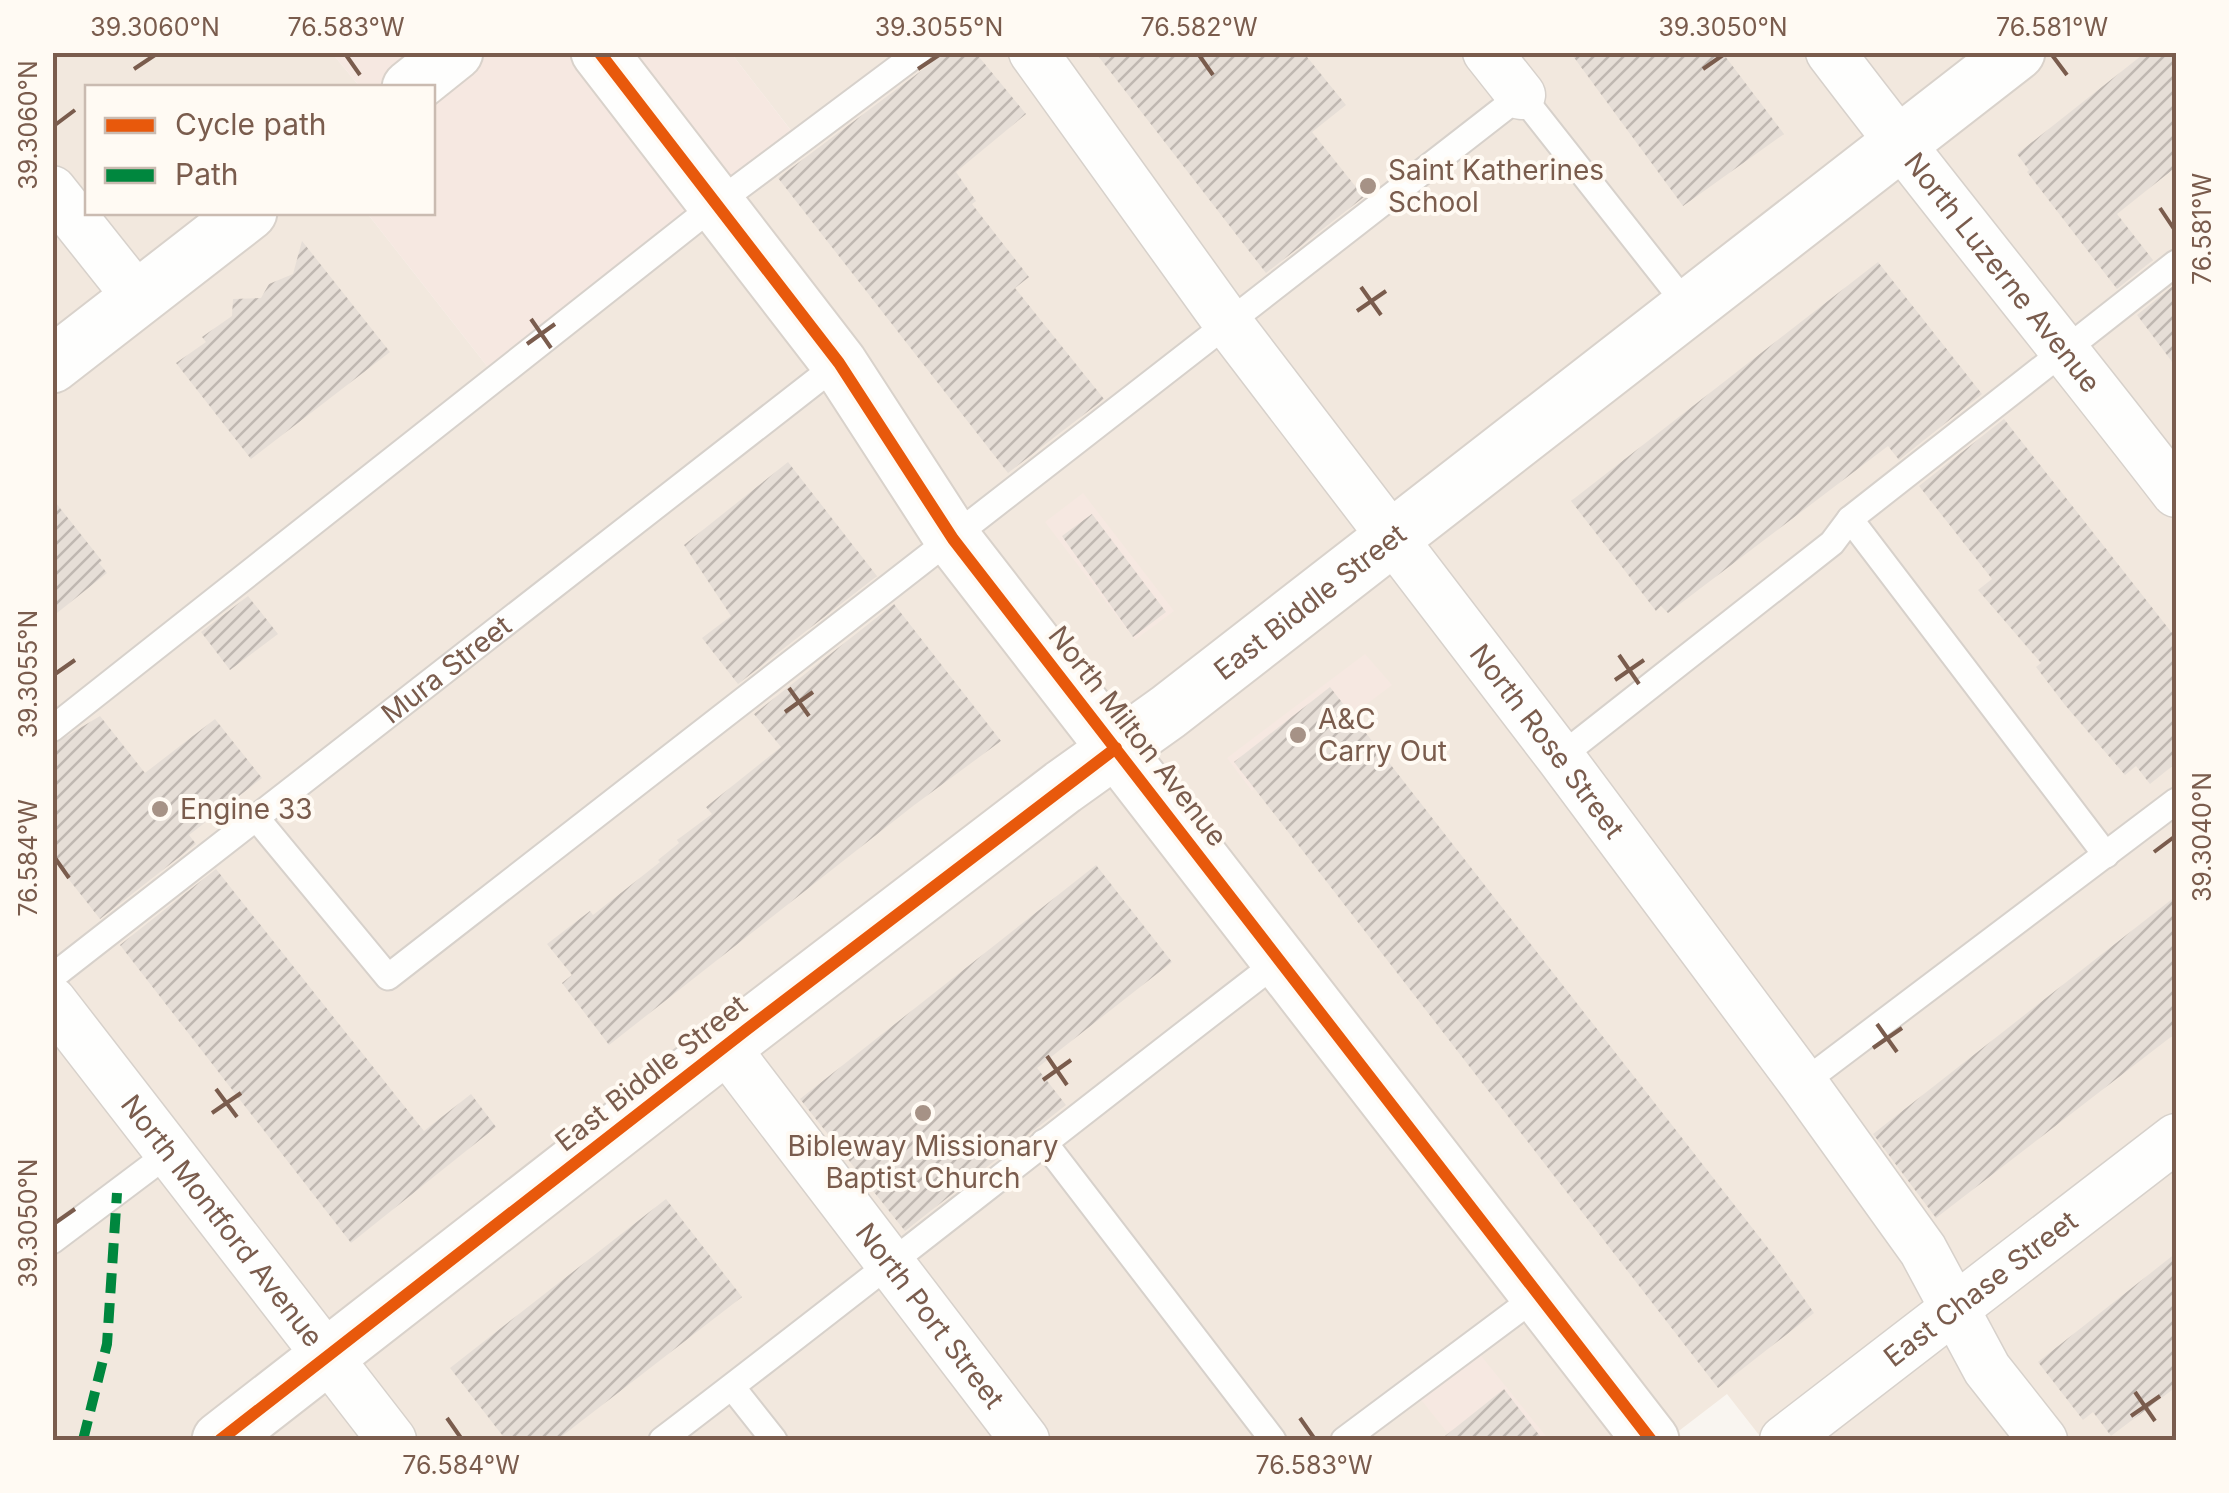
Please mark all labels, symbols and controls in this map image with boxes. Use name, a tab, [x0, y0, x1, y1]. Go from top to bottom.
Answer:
text: 39.3060°N	[90, 12, 220, 42]
text: 76.583°W	[287, 12, 405, 42]
text: 39.3055°N	[875, 12, 1003, 42]
text: 76.582°W	[1140, 12, 1258, 42]
text: 39.3050°N	[1658, 12, 1788, 42]
text: 76.581°W	[1996, 12, 2108, 42]
text: 39.3060°N	[13, 60, 43, 190]
legend	[85, 85, 435, 215]
text: Cycle path	[175, 106, 327, 142]
street label: North Luzerne Avenue	[1897, 146, 2108, 399]
place label: Saint Katherines School	[1388, 153, 1604, 219]
text: Path	[175, 156, 239, 192]
text: 76.581°W	[2187, 173, 2217, 285]
marker: Saint Katherines School	[1357, 175, 1379, 197]
street label: East Biddle Street	[1207, 517, 1413, 687]
street label: Mura Street	[375, 608, 518, 731]
text: 39.3055°N	[13, 610, 43, 738]
street label: North Milton Avenue	[1041, 619, 1235, 853]
street label: North Rose Street	[1463, 637, 1632, 845]
place label: A&C Carry Out	[1318, 702, 1447, 768]
marker: A&C Carry Out	[1287, 724, 1309, 746]
text: 39.3040°N	[2187, 772, 2217, 902]
place label: Engine 33	[180, 792, 313, 826]
marker: Engine 33	[149, 798, 171, 820]
text: 76.584°W	[13, 799, 43, 917]
street label: East Biddle Street	[548, 988, 754, 1158]
street label: North Montford Avenue	[114, 1088, 330, 1354]
marker: Bibleway Missionary Baptist Church	[912, 1102, 934, 1124]
place label: Bibleway Missionary Baptist Church	[788, 1129, 1058, 1195]
text: 39.3050°N	[13, 1158, 43, 1288]
street label: East Chase Street	[1877, 1203, 2084, 1374]
street label: North Port Street	[849, 1216, 1012, 1415]
text: 76.584°W	[402, 1450, 520, 1480]
text: 76.583°W	[1255, 1450, 1373, 1480]

